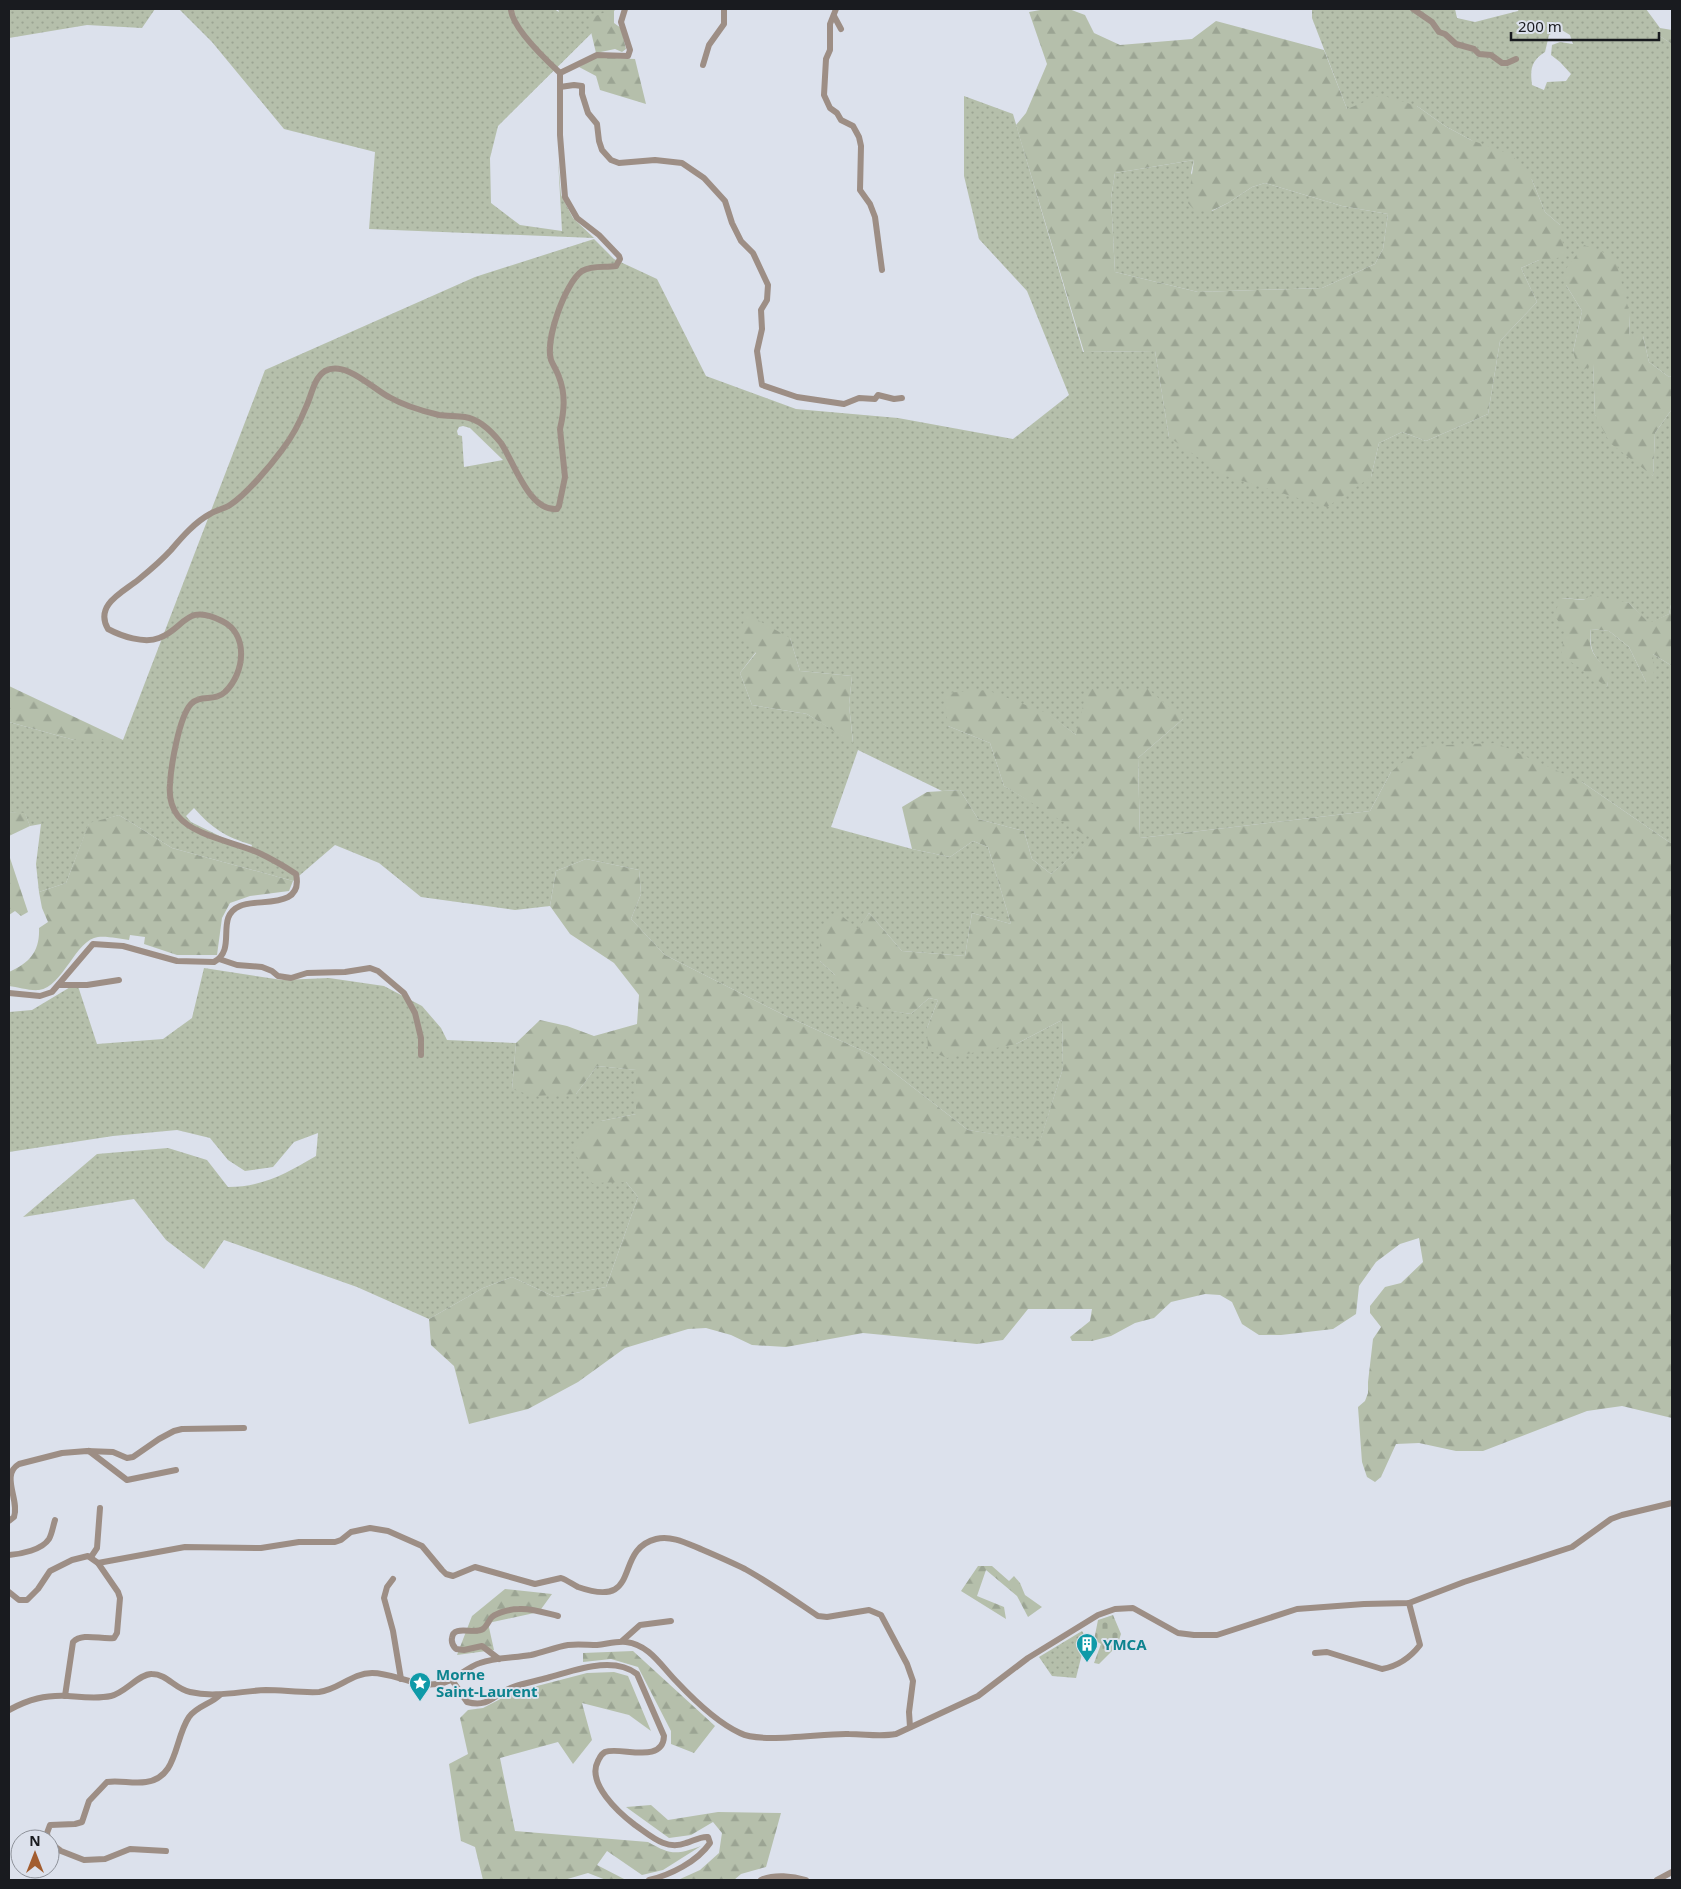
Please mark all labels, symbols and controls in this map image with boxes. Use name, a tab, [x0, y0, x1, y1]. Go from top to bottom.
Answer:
scale bar	[1511, 10, 1658, 42]
text: 200 m	[1518, 16, 1562, 36]
building icon: YMCA	[1075, 1632, 1099, 1663]
place label: YMCA	[1103, 1634, 1147, 1654]
place label: Morne Saint-Laurent	[436, 1664, 538, 1701]
place icon: Morne Saint-Laurent	[408, 1671, 432, 1702]
north arrow	[10, 1829, 60, 1879]
text: N	[29, 1831, 41, 1850]

